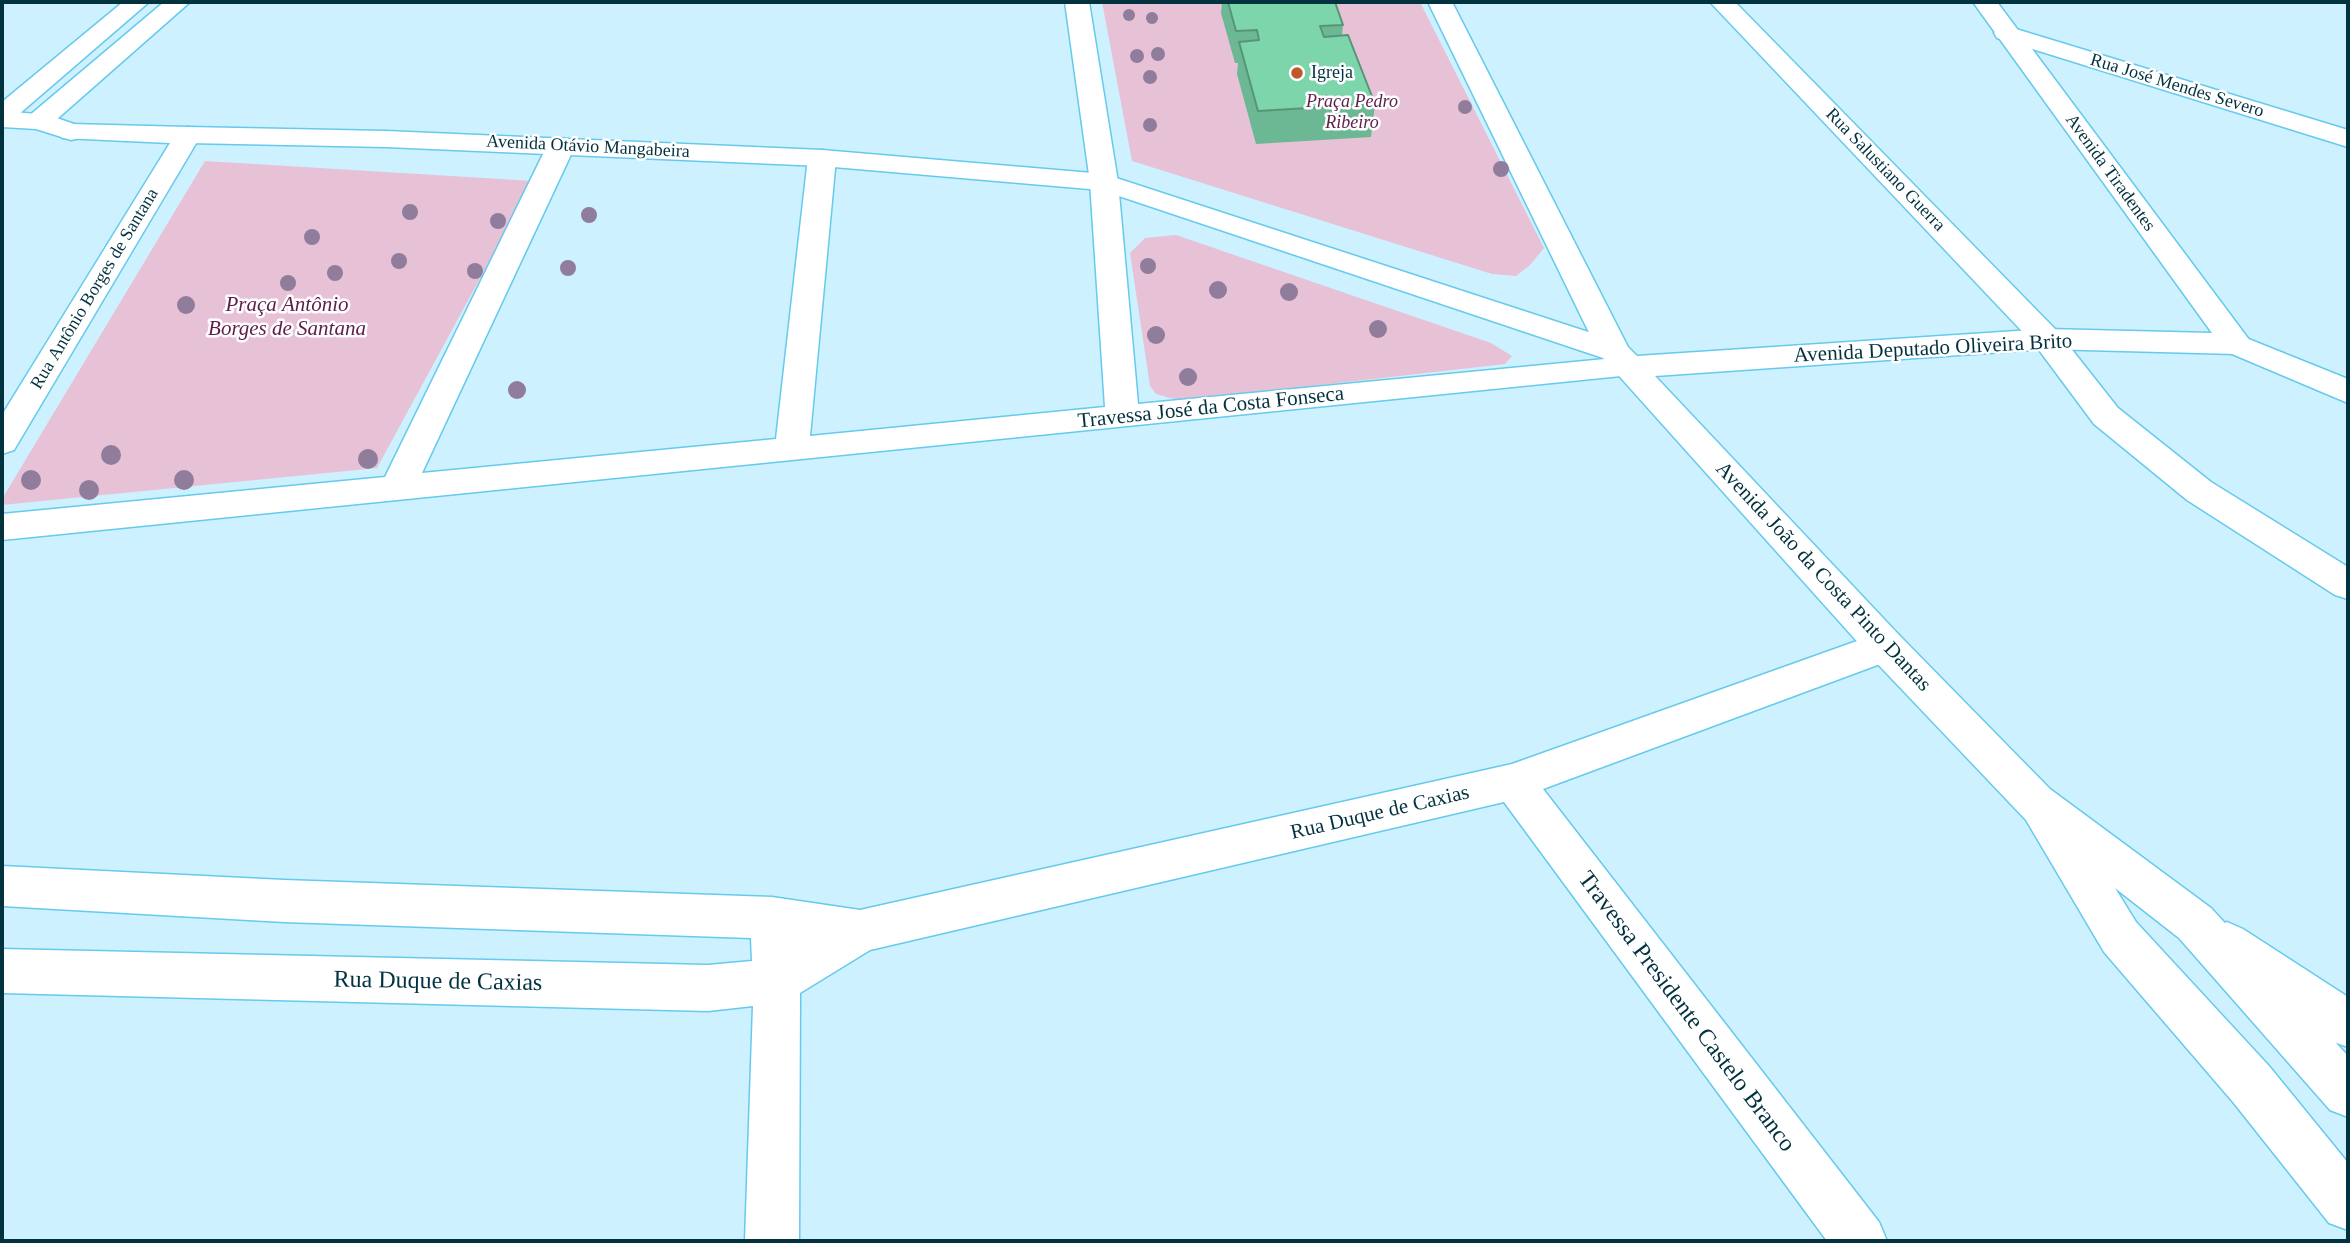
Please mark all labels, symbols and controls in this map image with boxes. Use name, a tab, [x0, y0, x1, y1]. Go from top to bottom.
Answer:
street label: Rua José Mendes Severo	[2088, 49, 2266, 123]
place label: Igreja	[1311, 62, 1353, 84]
marker: Igreja	[1289, 65, 1305, 81]
park label: Praça Pedro Ribeiro	[1306, 91, 1398, 134]
street label: Rua Salustiano Guerra	[1821, 104, 1949, 236]
street label: Avenida Tiradentes	[2060, 110, 2160, 236]
street label: Avenida Otávio Mangabeira	[486, 131, 690, 163]
street label: Rua Antônio Borges de Santana	[26, 185, 164, 393]
park label: Praça Antônio Borges de Santana	[208, 292, 366, 342]
street label: Avenida Deputado Oliveira Brito	[1793, 329, 2073, 369]
street label: Travessa José da Costa Fonseca	[1077, 381, 1345, 435]
street label: Avenida João da Costa Pinto Dantas	[1710, 457, 1936, 697]
street label: Rua Duque de Caxias	[1288, 780, 1472, 846]
street label: Travessa Presidente Castelo Branco	[1571, 866, 1801, 1158]
street label: Rua Duque de Caxias	[333, 966, 543, 998]

